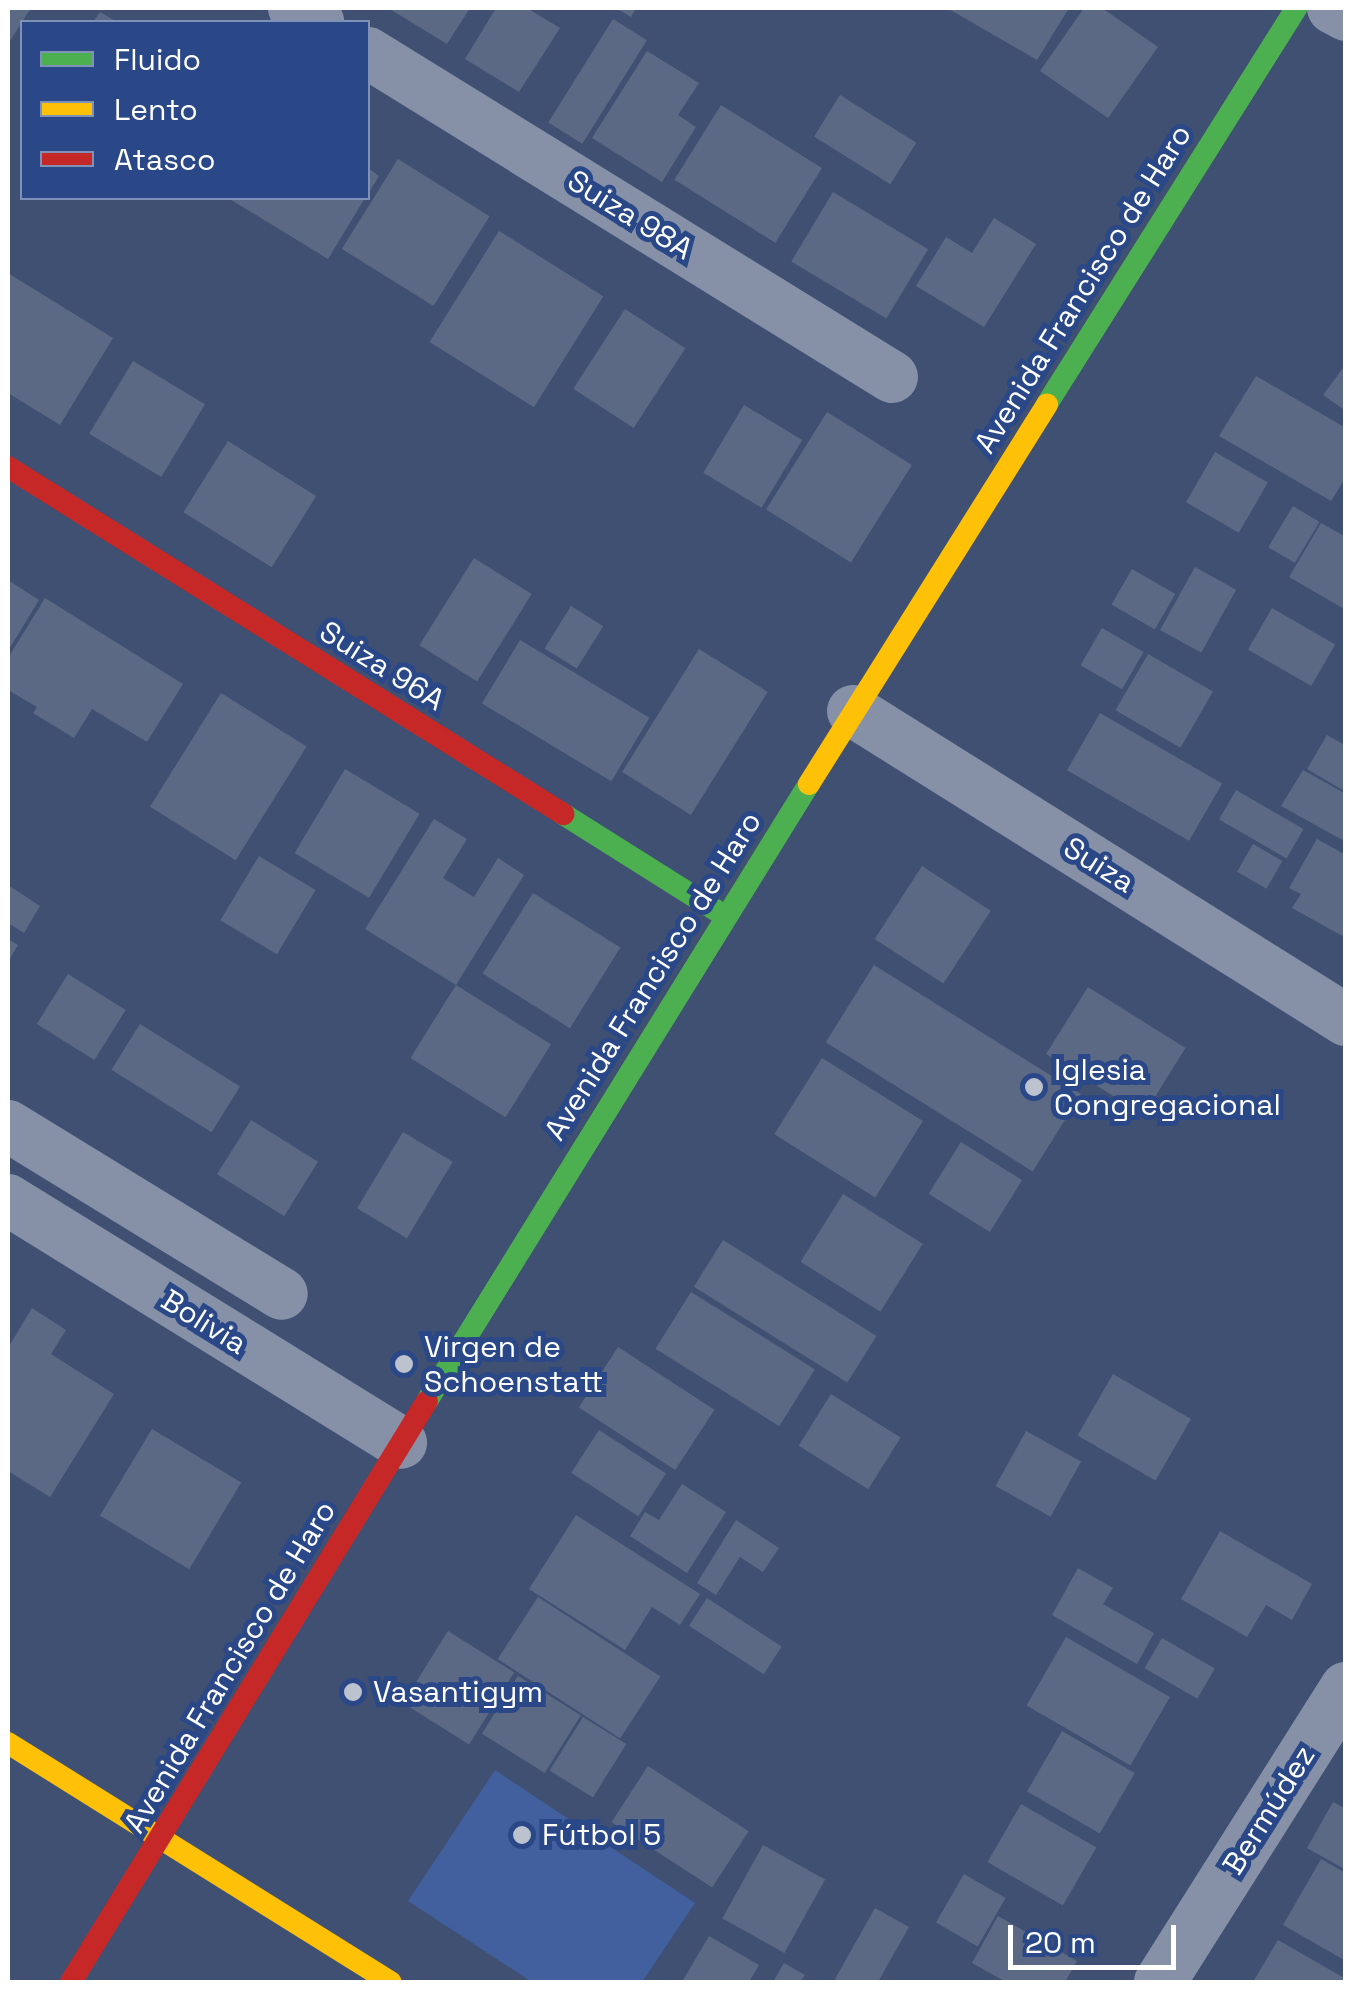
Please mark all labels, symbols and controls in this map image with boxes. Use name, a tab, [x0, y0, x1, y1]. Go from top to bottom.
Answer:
legend	[20, 20, 370, 200]
text: Fluido	[114, 40, 201, 79]
text: Lento	[114, 90, 198, 129]
street label: Avenida Francisco de Haro	[967, 118, 1199, 460]
text: Atasco	[114, 140, 215, 179]
street label: Suiza 98A	[561, 162, 699, 268]
street label: Suiza 96A	[313, 614, 451, 718]
street label: Avenida Francisco de Haro	[537, 805, 769, 1147]
street label: Suiza	[1057, 829, 1141, 901]
place label: Iglesia Congregacional	[1054, 1052, 1281, 1122]
marker: Iglesia Congregacional	[1023, 1076, 1045, 1098]
street label: Bolivia	[155, 1282, 253, 1362]
place label: Virgen de Schoenstatt	[424, 1329, 603, 1400]
marker: Virgen de Schoenstatt	[393, 1353, 415, 1375]
street label: Avenida Francisco de Haro	[117, 1495, 343, 1839]
place label: Vasantigym	[373, 1674, 543, 1710]
marker: Vasantigym	[342, 1681, 364, 1703]
street label: Bermúdez	[1215, 1739, 1323, 1881]
place label: Fútbol 5	[542, 1817, 661, 1853]
marker: Fútbol 5	[511, 1824, 533, 1846]
scale bar	[1013, 1905, 1180, 1967]
text: 20 m	[1025, 1923, 1096, 1962]

